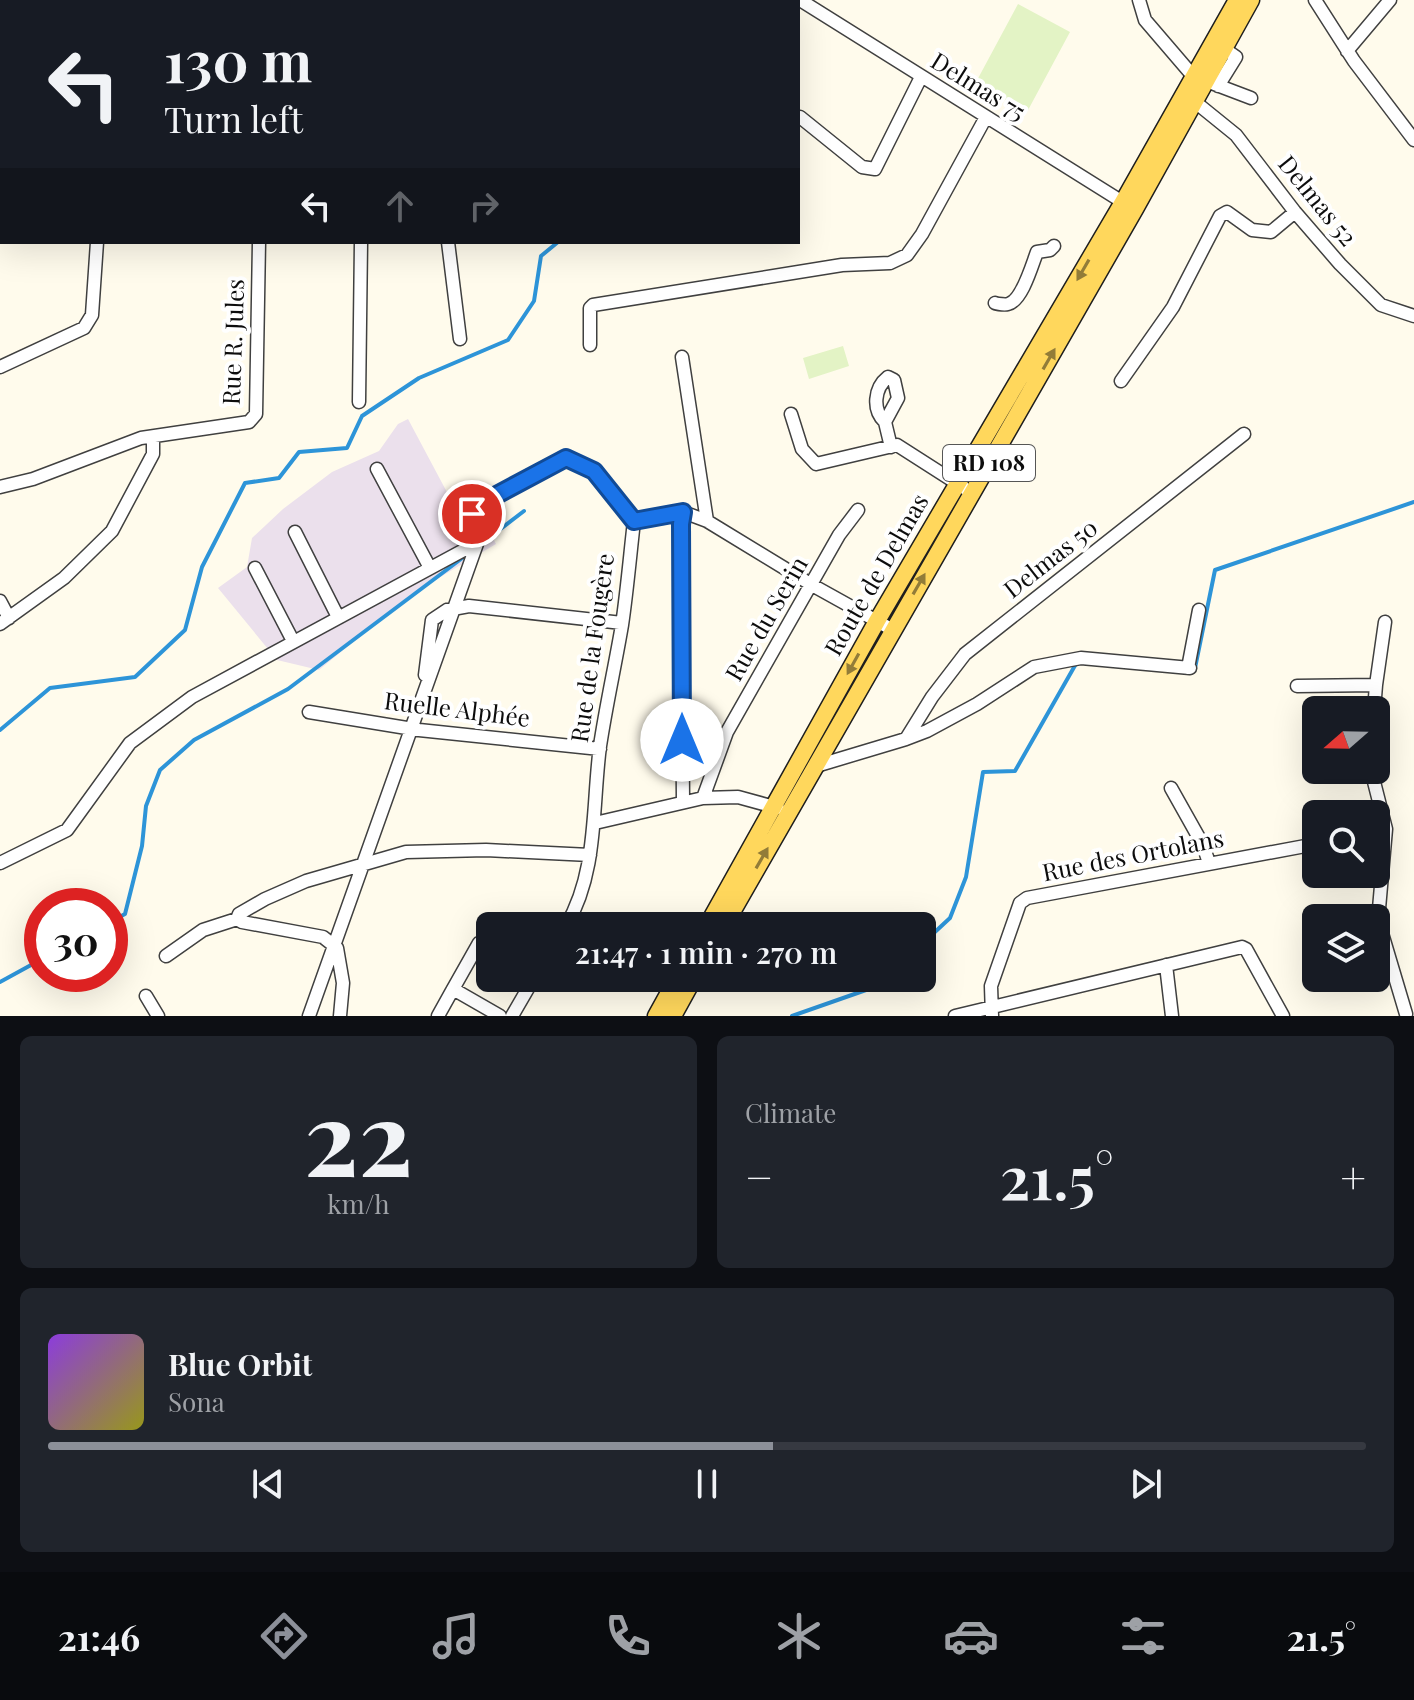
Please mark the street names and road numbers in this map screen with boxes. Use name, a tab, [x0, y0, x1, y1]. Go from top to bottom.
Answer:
street label: Delmas 75	[926, 44, 1033, 127]
street label: Delmas 52	[1272, 148, 1365, 252]
street label: Rue R. Jules	[214, 278, 250, 406]
road number: RD 108	[943, 445, 1035, 481]
street label: Route de Delmas	[816, 487, 935, 661]
street label: Delmas 50	[996, 511, 1103, 604]
street label: Rue du Serin	[717, 550, 814, 686]
street label: Rue de la Fougère	[562, 551, 620, 744]
street label: Ruelle Alphée	[382, 683, 532, 733]
street label: Rue des Ortolans	[1039, 821, 1226, 887]

